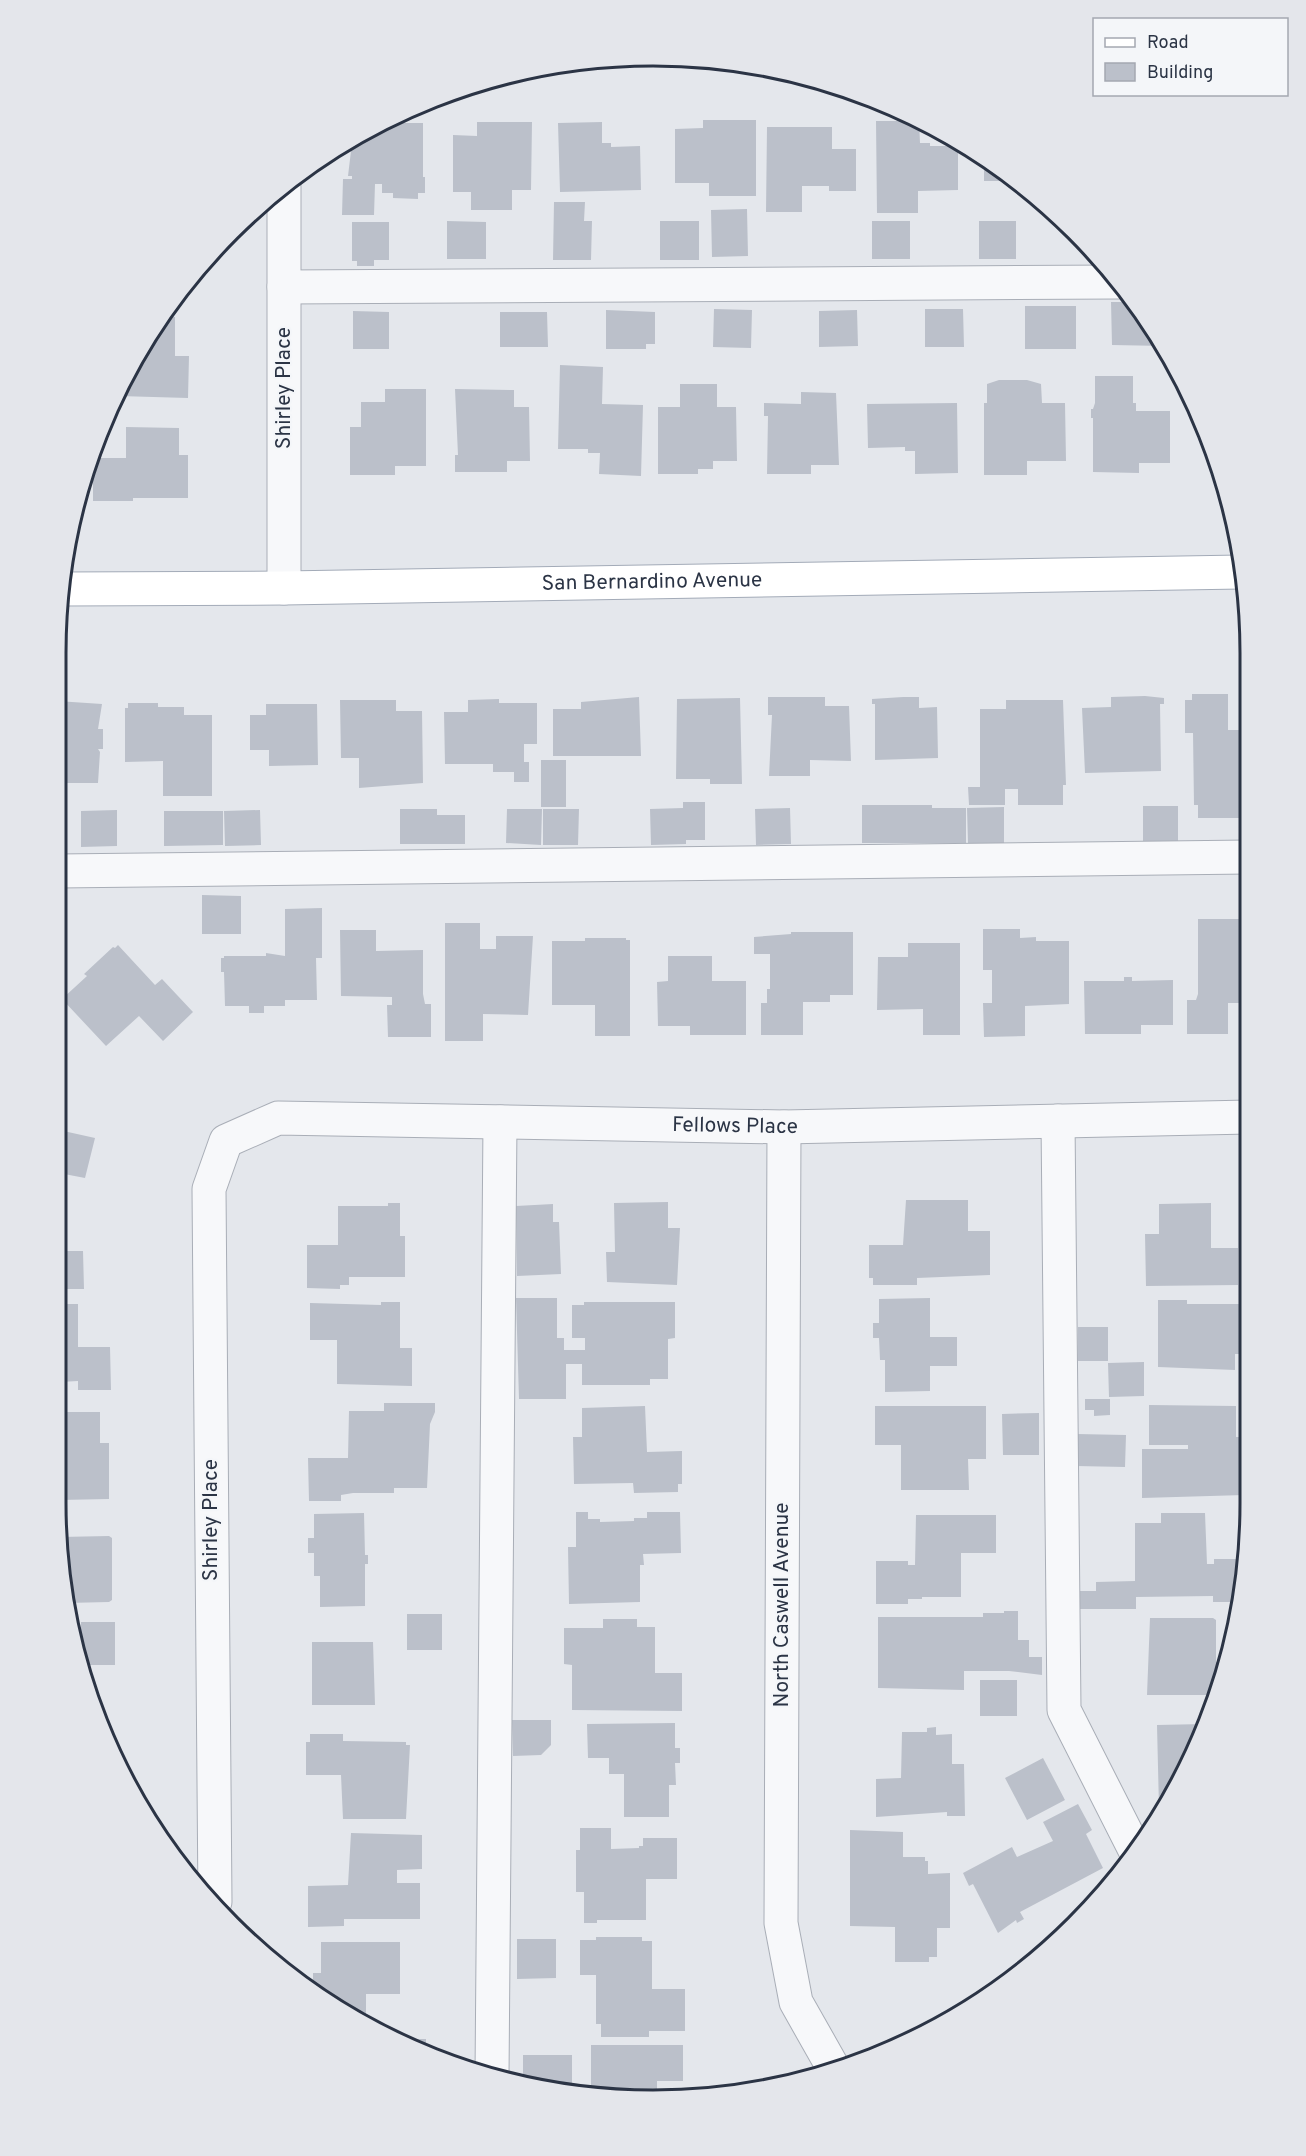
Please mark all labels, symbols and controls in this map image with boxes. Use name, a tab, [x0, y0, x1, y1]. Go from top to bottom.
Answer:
legend	[1093, 18, 1288, 96]
text: Road	[1147, 32, 1189, 55]
text: Building	[1147, 62, 1213, 85]
street label: Shirley Place	[271, 327, 298, 449]
street label: San Bernardino Avenue	[541, 567, 762, 597]
street label: Fellows Place	[672, 1112, 798, 1141]
street label: Shirley Place	[198, 1459, 225, 1581]
street label: North Caswell Avenue	[769, 1503, 796, 1707]

